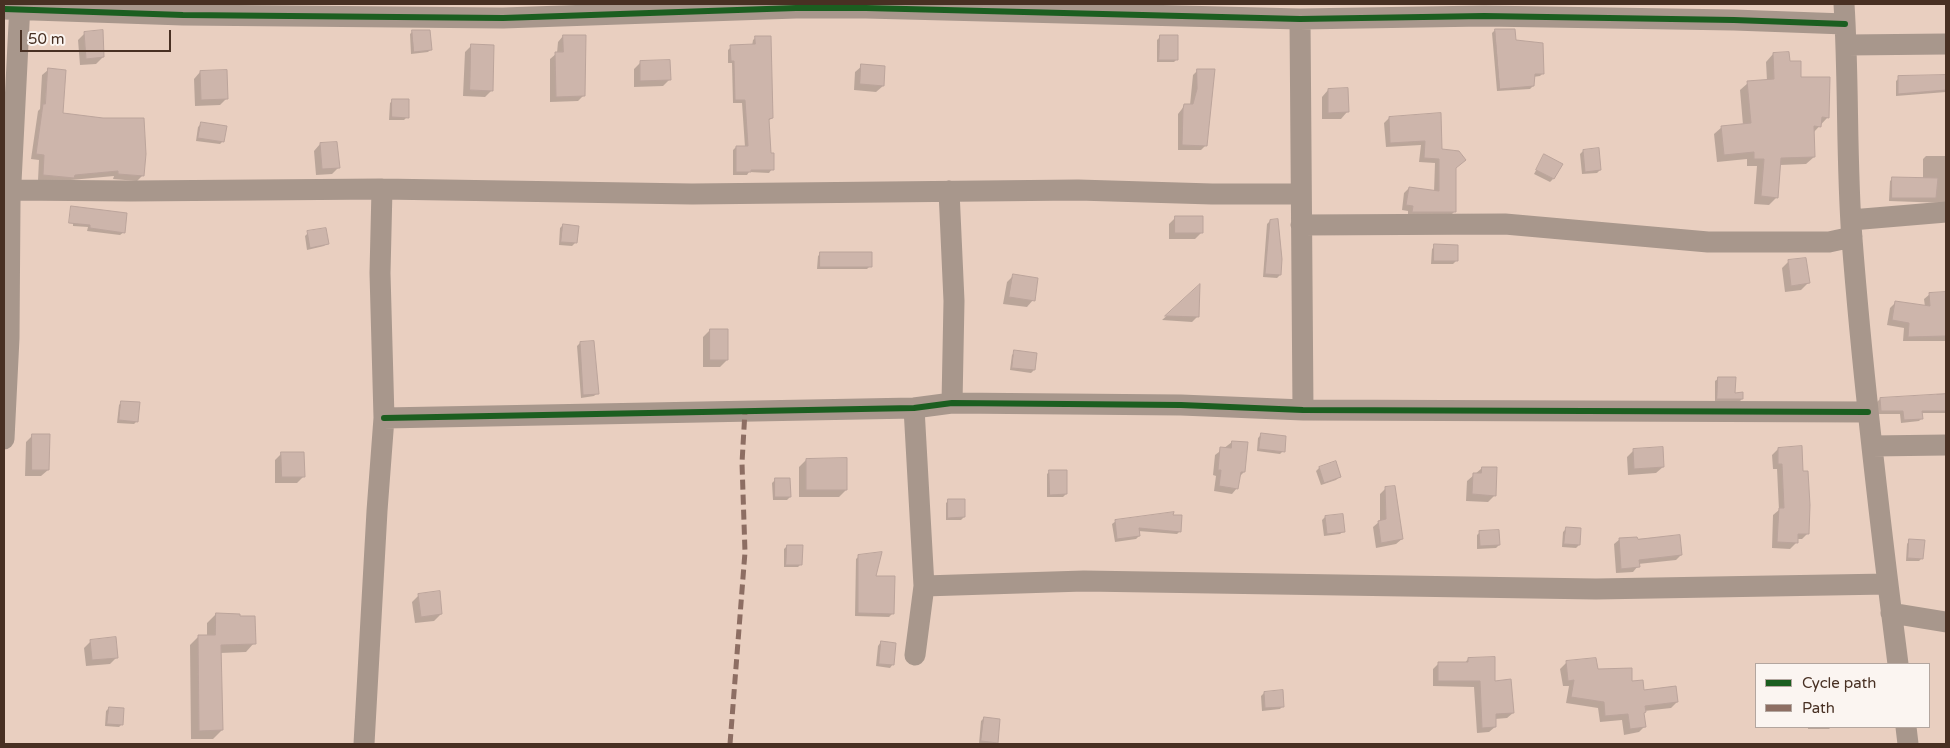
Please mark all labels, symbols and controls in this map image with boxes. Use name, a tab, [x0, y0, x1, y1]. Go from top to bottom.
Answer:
scale bar	[22, 20, 174, 52]
text: 50 m	[28, 30, 65, 48]
legend	[1755, 663, 1930, 728]
text: Cycle path	[1802, 674, 1876, 692]
text: Path	[1802, 699, 1835, 717]

